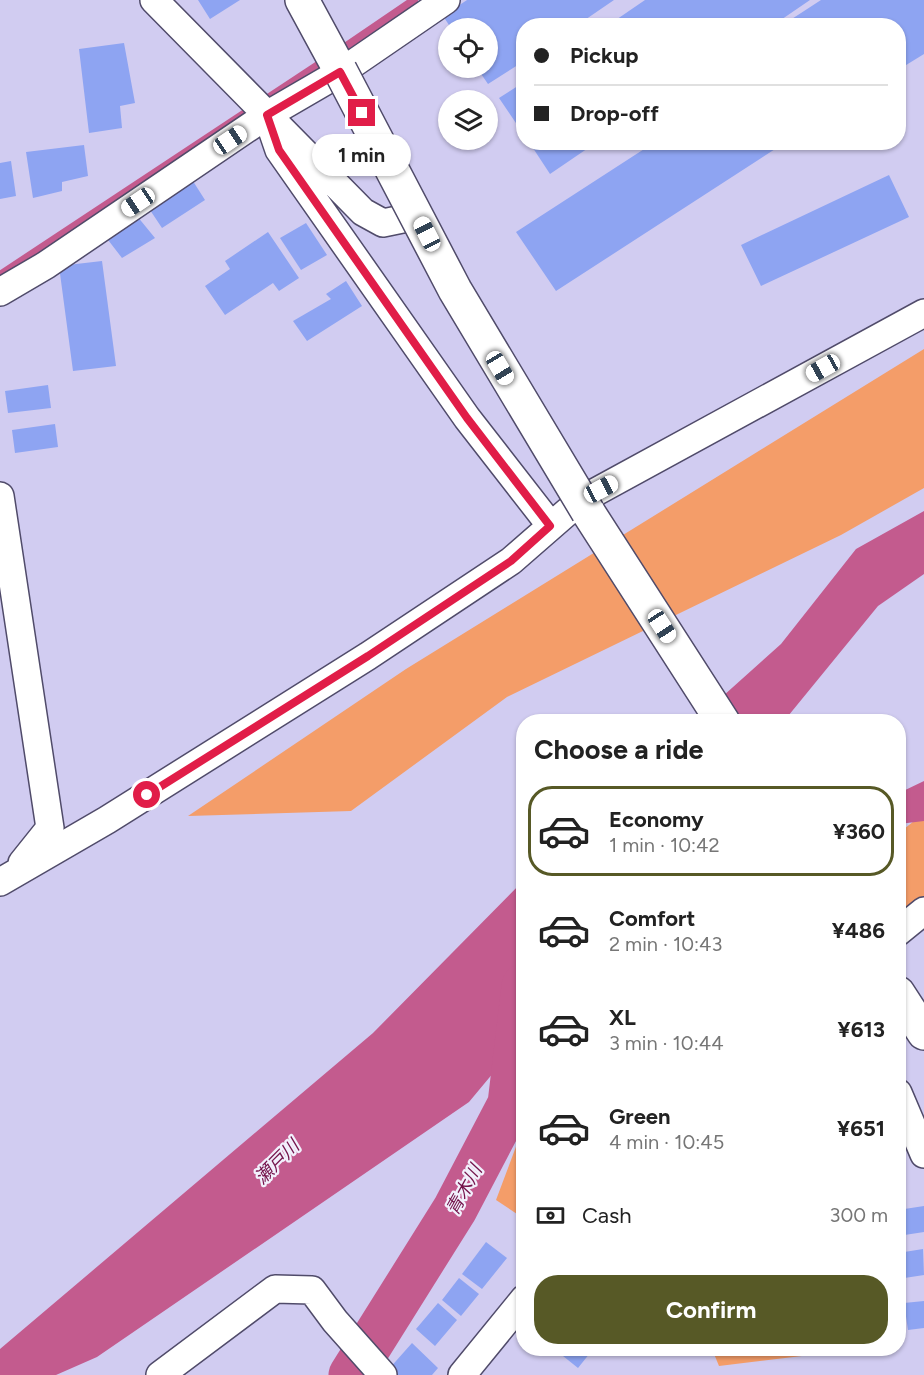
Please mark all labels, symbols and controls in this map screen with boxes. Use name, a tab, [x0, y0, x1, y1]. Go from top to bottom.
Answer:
map controls	[438, 18, 498, 150]
button: locate	[438, 18, 498, 78]
text: Pickup	[570, 42, 639, 69]
button: layers	[438, 90, 498, 150]
route end	[348, 99, 375, 126]
text: Drop-off	[570, 100, 659, 127]
car	[210, 122, 250, 158]
callout: 1 min	[312, 134, 412, 176]
text: 1 min	[338, 143, 385, 167]
car	[118, 184, 158, 220]
car	[411, 214, 443, 254]
car	[483, 348, 517, 388]
car	[803, 351, 843, 385]
car	[581, 473, 621, 505]
car	[645, 606, 679, 646]
text: Choose a ride	[534, 733, 703, 766]
route start	[133, 781, 160, 808]
icon: car	[537, 804, 591, 858]
text: Economy	[609, 806, 704, 833]
text: ¥360	[833, 818, 885, 845]
text: 1 min · 10:42	[609, 833, 720, 857]
icon: car	[537, 903, 591, 957]
text: Comfort	[609, 905, 695, 932]
text: ¥486	[832, 917, 885, 944]
text: 2 min · 10:43	[609, 932, 722, 956]
icon: car	[537, 1002, 591, 1056]
text: XL	[609, 1004, 636, 1031]
text: ¥613	[838, 1016, 885, 1043]
text: 3 min · 10:44	[609, 1031, 724, 1055]
icon: car	[537, 1101, 591, 1155]
text: Green	[609, 1103, 671, 1130]
text: ¥651	[837, 1115, 885, 1142]
text: 4 min · 10:45	[609, 1130, 724, 1154]
water label: 瀬戸川	[250, 1134, 305, 1189]
water label: 青木川	[441, 1159, 488, 1219]
icon: cash	[534, 1199, 567, 1232]
text: Cash	[582, 1202, 632, 1229]
text: 300 m	[830, 1203, 888, 1227]
button: Confirm	[534, 1275, 888, 1344]

